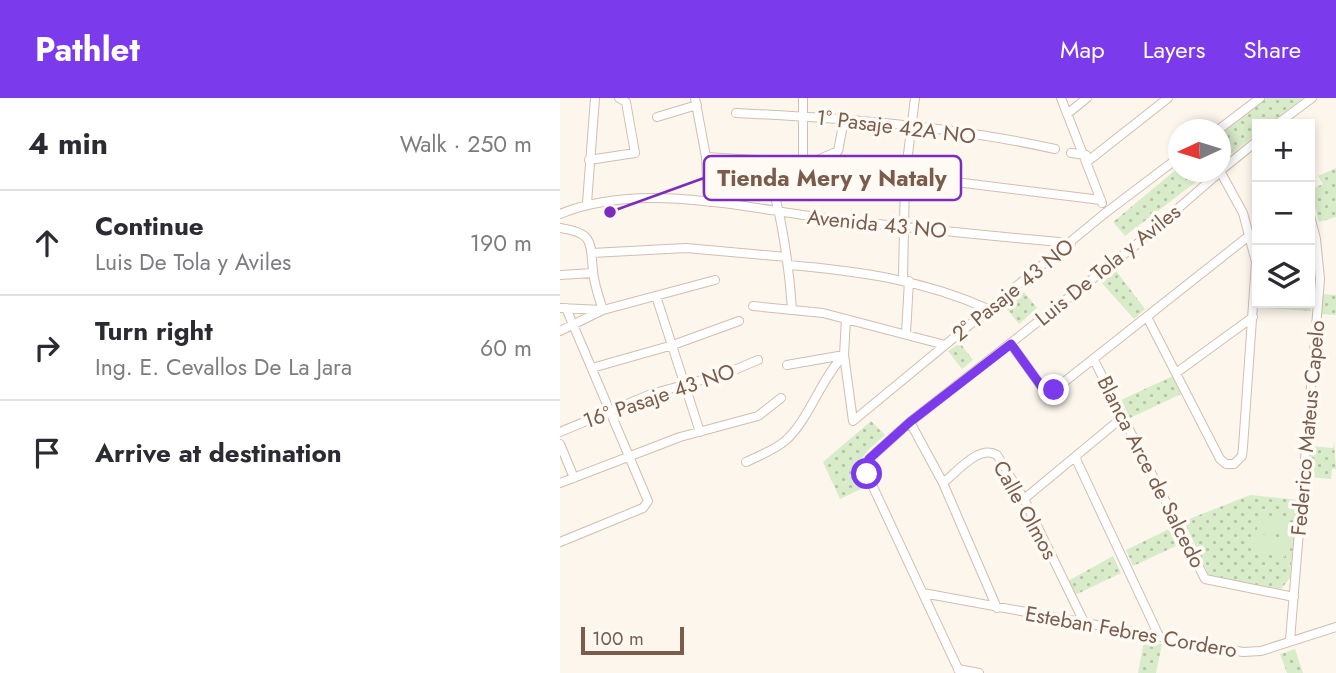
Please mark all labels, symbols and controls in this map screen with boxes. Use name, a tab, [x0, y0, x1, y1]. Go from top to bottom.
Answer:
text: Pathlet	[35, 26, 140, 73]
text: Map	[1060, 32, 1105, 67]
text: Layers	[1143, 32, 1205, 67]
text: Share	[1243, 32, 1301, 67]
street label: 1° Pasaje 42A NO	[814, 102, 978, 152]
north arrow	[1168, 119, 1231, 182]
map controls	[1252, 119, 1315, 308]
button: +	[1252, 119, 1315, 182]
text: 4 min	[28, 122, 108, 165]
text: Walk · 250 m	[400, 127, 532, 161]
callout: Tienda Mery y Nataly	[704, 156, 961, 200]
text: Tienda Mery y Nataly	[717, 161, 948, 195]
button: −	[1252, 182, 1315, 245]
street label: Luis De Tola y Aviles	[1029, 197, 1187, 333]
street label: Avenida 43 NO	[806, 202, 948, 246]
text: Continue	[95, 207, 204, 245]
icon: ahead	[28, 224, 66, 262]
text: 190 m	[470, 226, 532, 260]
street label: 2° Pasaje 43 NO	[946, 231, 1080, 349]
text: Luis De Tola y Aviles	[95, 245, 291, 279]
button: layers	[1252, 245, 1315, 308]
text: Turn right	[95, 312, 213, 350]
street label: Federico Mateus Capelo	[1284, 319, 1332, 537]
icon: right	[28, 329, 66, 367]
text: 60 m	[480, 331, 532, 365]
text: Ing. E. Cevallos De La Jara	[95, 350, 352, 384]
street label: 16° Pasaje 43 NO	[579, 356, 739, 436]
street label: Blanca Arce de Salcedo	[1090, 371, 1212, 573]
route end	[1038, 374, 1069, 405]
icon: arrive	[28, 434, 66, 472]
text: Arrive at destination	[95, 434, 342, 472]
street label: Calle Olmos	[985, 455, 1065, 565]
route start	[851, 458, 882, 489]
street label: Esteban Febres Cordero	[1023, 599, 1239, 665]
scale bar	[581, 624, 684, 656]
text: 100 m	[592, 625, 644, 652]

